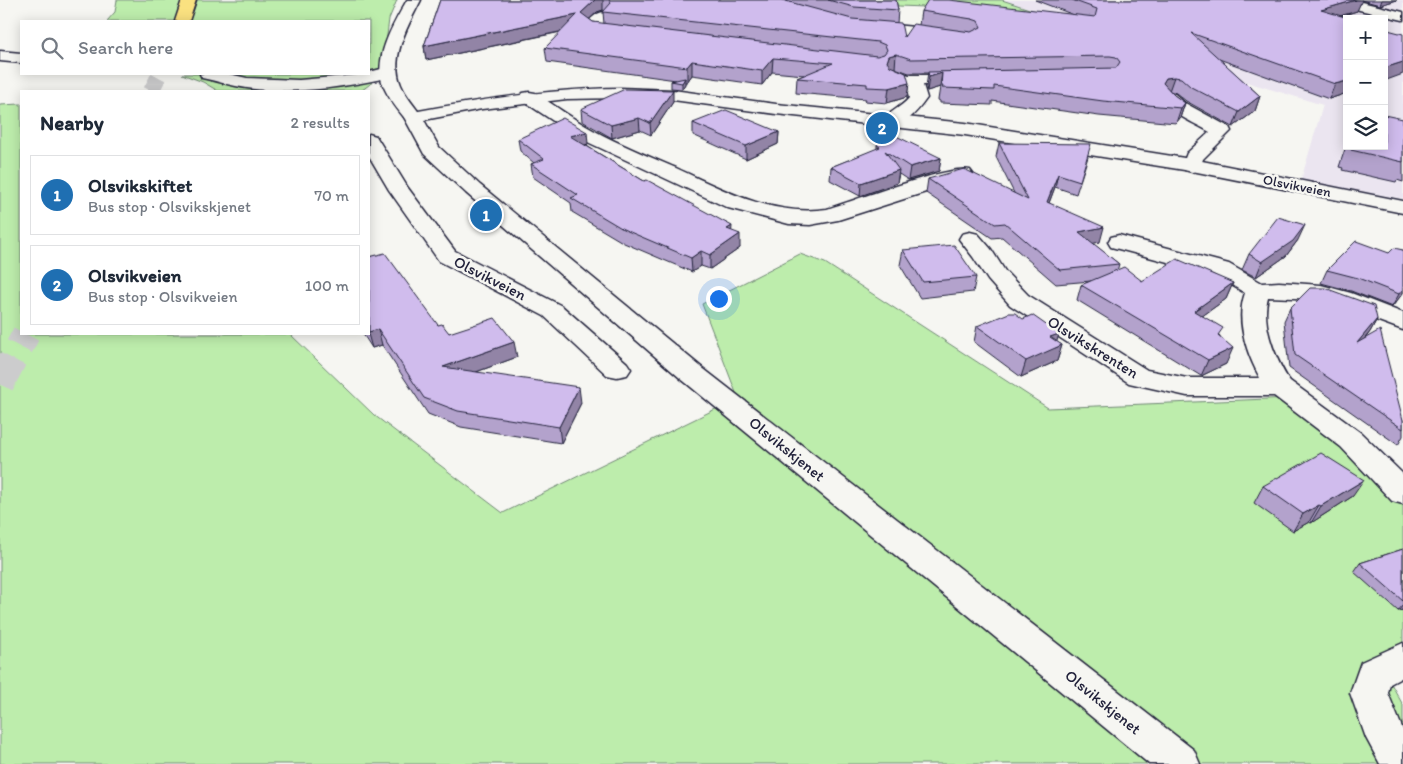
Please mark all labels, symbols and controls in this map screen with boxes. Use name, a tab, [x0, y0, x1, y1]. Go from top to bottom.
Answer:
map controls	[1343, 15, 1388, 150]
button: +	[1343, 15, 1388, 60]
search box	[20, 20, 370, 75]
icon: search	[38, 34, 66, 62]
text: Search here	[78, 36, 173, 59]
button: −	[1343, 60, 1388, 105]
button: layers	[1343, 105, 1388, 150]
pin: 2	[866, 109, 898, 147]
text: Nearby	[40, 110, 104, 135]
text: 2 results	[290, 113, 350, 132]
street label: Olsvikveien	[1262, 171, 1333, 201]
text: Olsvikskiftet	[88, 174, 193, 197]
text: 1	[53, 186, 61, 205]
text: 70 m	[314, 186, 349, 205]
pin: 1	[470, 196, 502, 234]
text: Bus stop · Olsvikskjenet	[88, 197, 251, 216]
street label: Olsvikveien	[451, 252, 529, 304]
text: Olsvikveien	[88, 264, 182, 287]
text: 2	[53, 276, 61, 295]
text: 100 m	[305, 276, 349, 295]
your location	[706, 286, 732, 312]
text: Bus stop · Olsvikveien	[88, 287, 237, 306]
street label: Olsvikskrenten	[1044, 311, 1142, 383]
street label: Olsvikskjenet	[745, 413, 829, 485]
street label: Olsvikskjenet	[1061, 666, 1145, 738]

